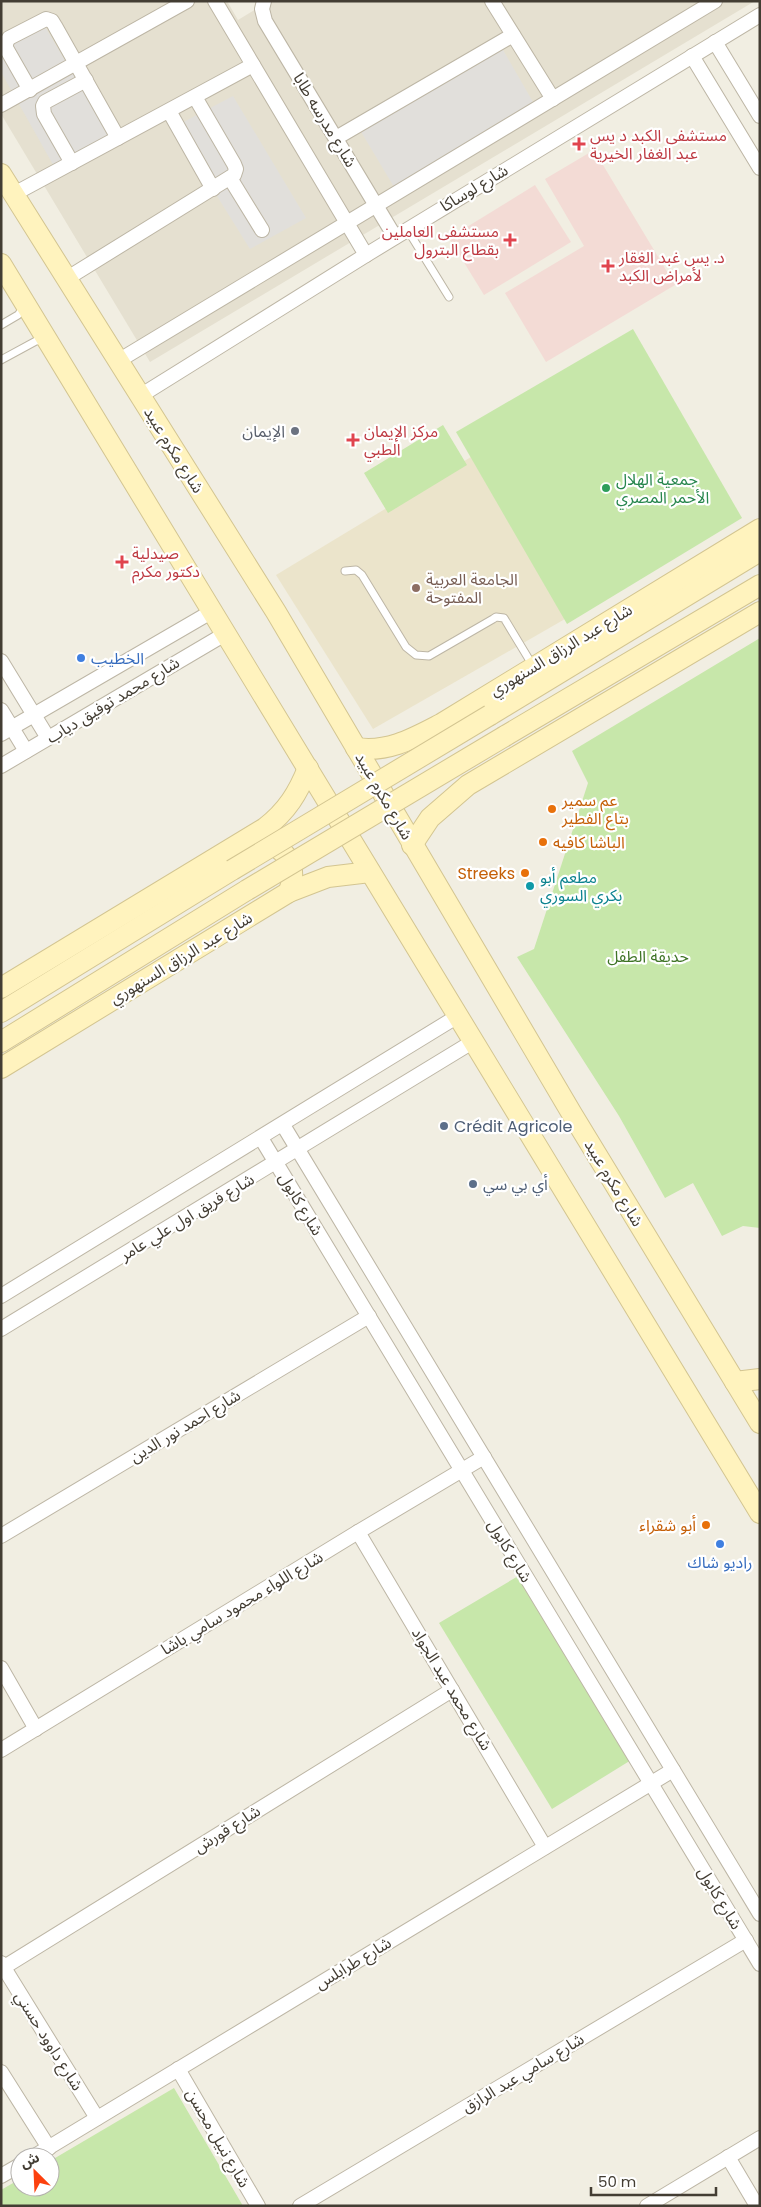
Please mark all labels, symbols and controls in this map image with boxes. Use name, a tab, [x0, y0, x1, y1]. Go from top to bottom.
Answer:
street label: شارع مدرسه طابا	[287, 68, 362, 172]
place label: مستشفى الكبد د يس عبد الغفار الخيرية	[590, 124, 727, 165]
marker: مستشفى الكبد د يس عبد الغفار الخيرية	[572, 137, 586, 151]
street label: شارع لوساكا	[436, 159, 513, 218]
place label: مستشفى العاملين بقطاع البترول	[382, 220, 499, 262]
marker: مستشفى العاملين بقطاع البترول	[503, 233, 517, 247]
place label: د. يس غبد الغقار لأمراض الكبد	[618, 246, 725, 287]
marker: د. يس غبد الغقار لأمراض الكبد	[601, 259, 615, 273]
street label: شارع مكرم عبيد	[138, 402, 210, 498]
place label: الإيمان	[242, 420, 285, 443]
place label: مركز الإيمان الطبي	[364, 420, 438, 461]
marker: الإيمان	[289, 425, 301, 437]
marker: مركز الإيمان الطبي	[346, 433, 360, 447]
place label: جمعية الهلال الأحمر المصري	[616, 468, 709, 509]
marker: جمعية الهلال الأحمر المصري	[600, 482, 612, 494]
place label: صيدلية دكتور مكرم	[132, 542, 200, 584]
marker: صيدلية دكتور مكرم	[116, 556, 128, 568]
place label: الجامعة العربية المفتوحة	[426, 568, 518, 609]
marker: الجامعة العربية المفتوحة	[410, 582, 422, 594]
street label: شارع عبد الرزاق السنهوري	[485, 598, 637, 703]
place label: الخطيب	[91, 647, 144, 670]
street label: شارع محمد توفيق دياب	[42, 651, 184, 750]
marker: الخطيب	[75, 652, 87, 664]
street label: شارع مكرم عبيد	[349, 748, 418, 845]
place label: عم سمير بتاع الفطير	[561, 789, 629, 831]
marker: عم سمير بتاع الفطير	[546, 803, 558, 815]
place label: الباشا كافيه	[553, 831, 625, 854]
marker: الباشا كافيه	[537, 836, 549, 848]
place label: Streeks	[457, 862, 515, 885]
place label: مطعم أبو بكري السوري	[540, 866, 622, 907]
marker: Streeks	[519, 867, 531, 879]
marker: مطعم أبو بكري السوري	[524, 880, 536, 892]
street label: شارع عبد الرزاق السنهوري	[105, 906, 257, 1011]
park label: حديقة الطفل	[607, 945, 689, 968]
place label: Crédit Agricole	[454, 1115, 572, 1138]
marker: Crédit Agricole	[438, 1120, 450, 1132]
street label: شارع مكرم عبيد	[578, 1135, 649, 1231]
street label: شارع فريق اول علي عامر	[115, 1168, 259, 1268]
street label: شارع كابول	[272, 1168, 329, 1240]
place label: أي بي سي	[483, 1173, 548, 1196]
marker: أي بي سي	[467, 1178, 479, 1190]
street label: شارع احمد نور الدين	[125, 1384, 245, 1469]
place label: أبو شقراء	[639, 1514, 696, 1537]
street label: شارع كابول	[481, 1515, 538, 1587]
marker: أبو شقراء	[700, 1519, 712, 1531]
marker: راديو شاك	[714, 1538, 726, 1550]
street label: شارع اللواء محمود سامي باشا	[157, 1545, 328, 1661]
place label: راديو شاك	[688, 1551, 752, 1574]
street label: شارع محمد عبد الجواد	[405, 1623, 498, 1755]
street label: شارع قورش	[189, 1799, 265, 1859]
street label: شارع كابول	[691, 1862, 748, 1934]
street label: شارع طرابلس	[310, 1931, 396, 1996]
street label: شارع داوود حسني	[8, 1987, 89, 2096]
street label: شارع سامي عبد الرازق	[458, 2027, 589, 2119]
street label: شارع نبيل محسن	[179, 2084, 256, 2192]
north arrow	[10, 2147, 60, 2197]
text: ش	[17, 2147, 43, 2173]
scale bar	[591, 2164, 716, 2196]
text: 50 m	[598, 2171, 636, 2192]

